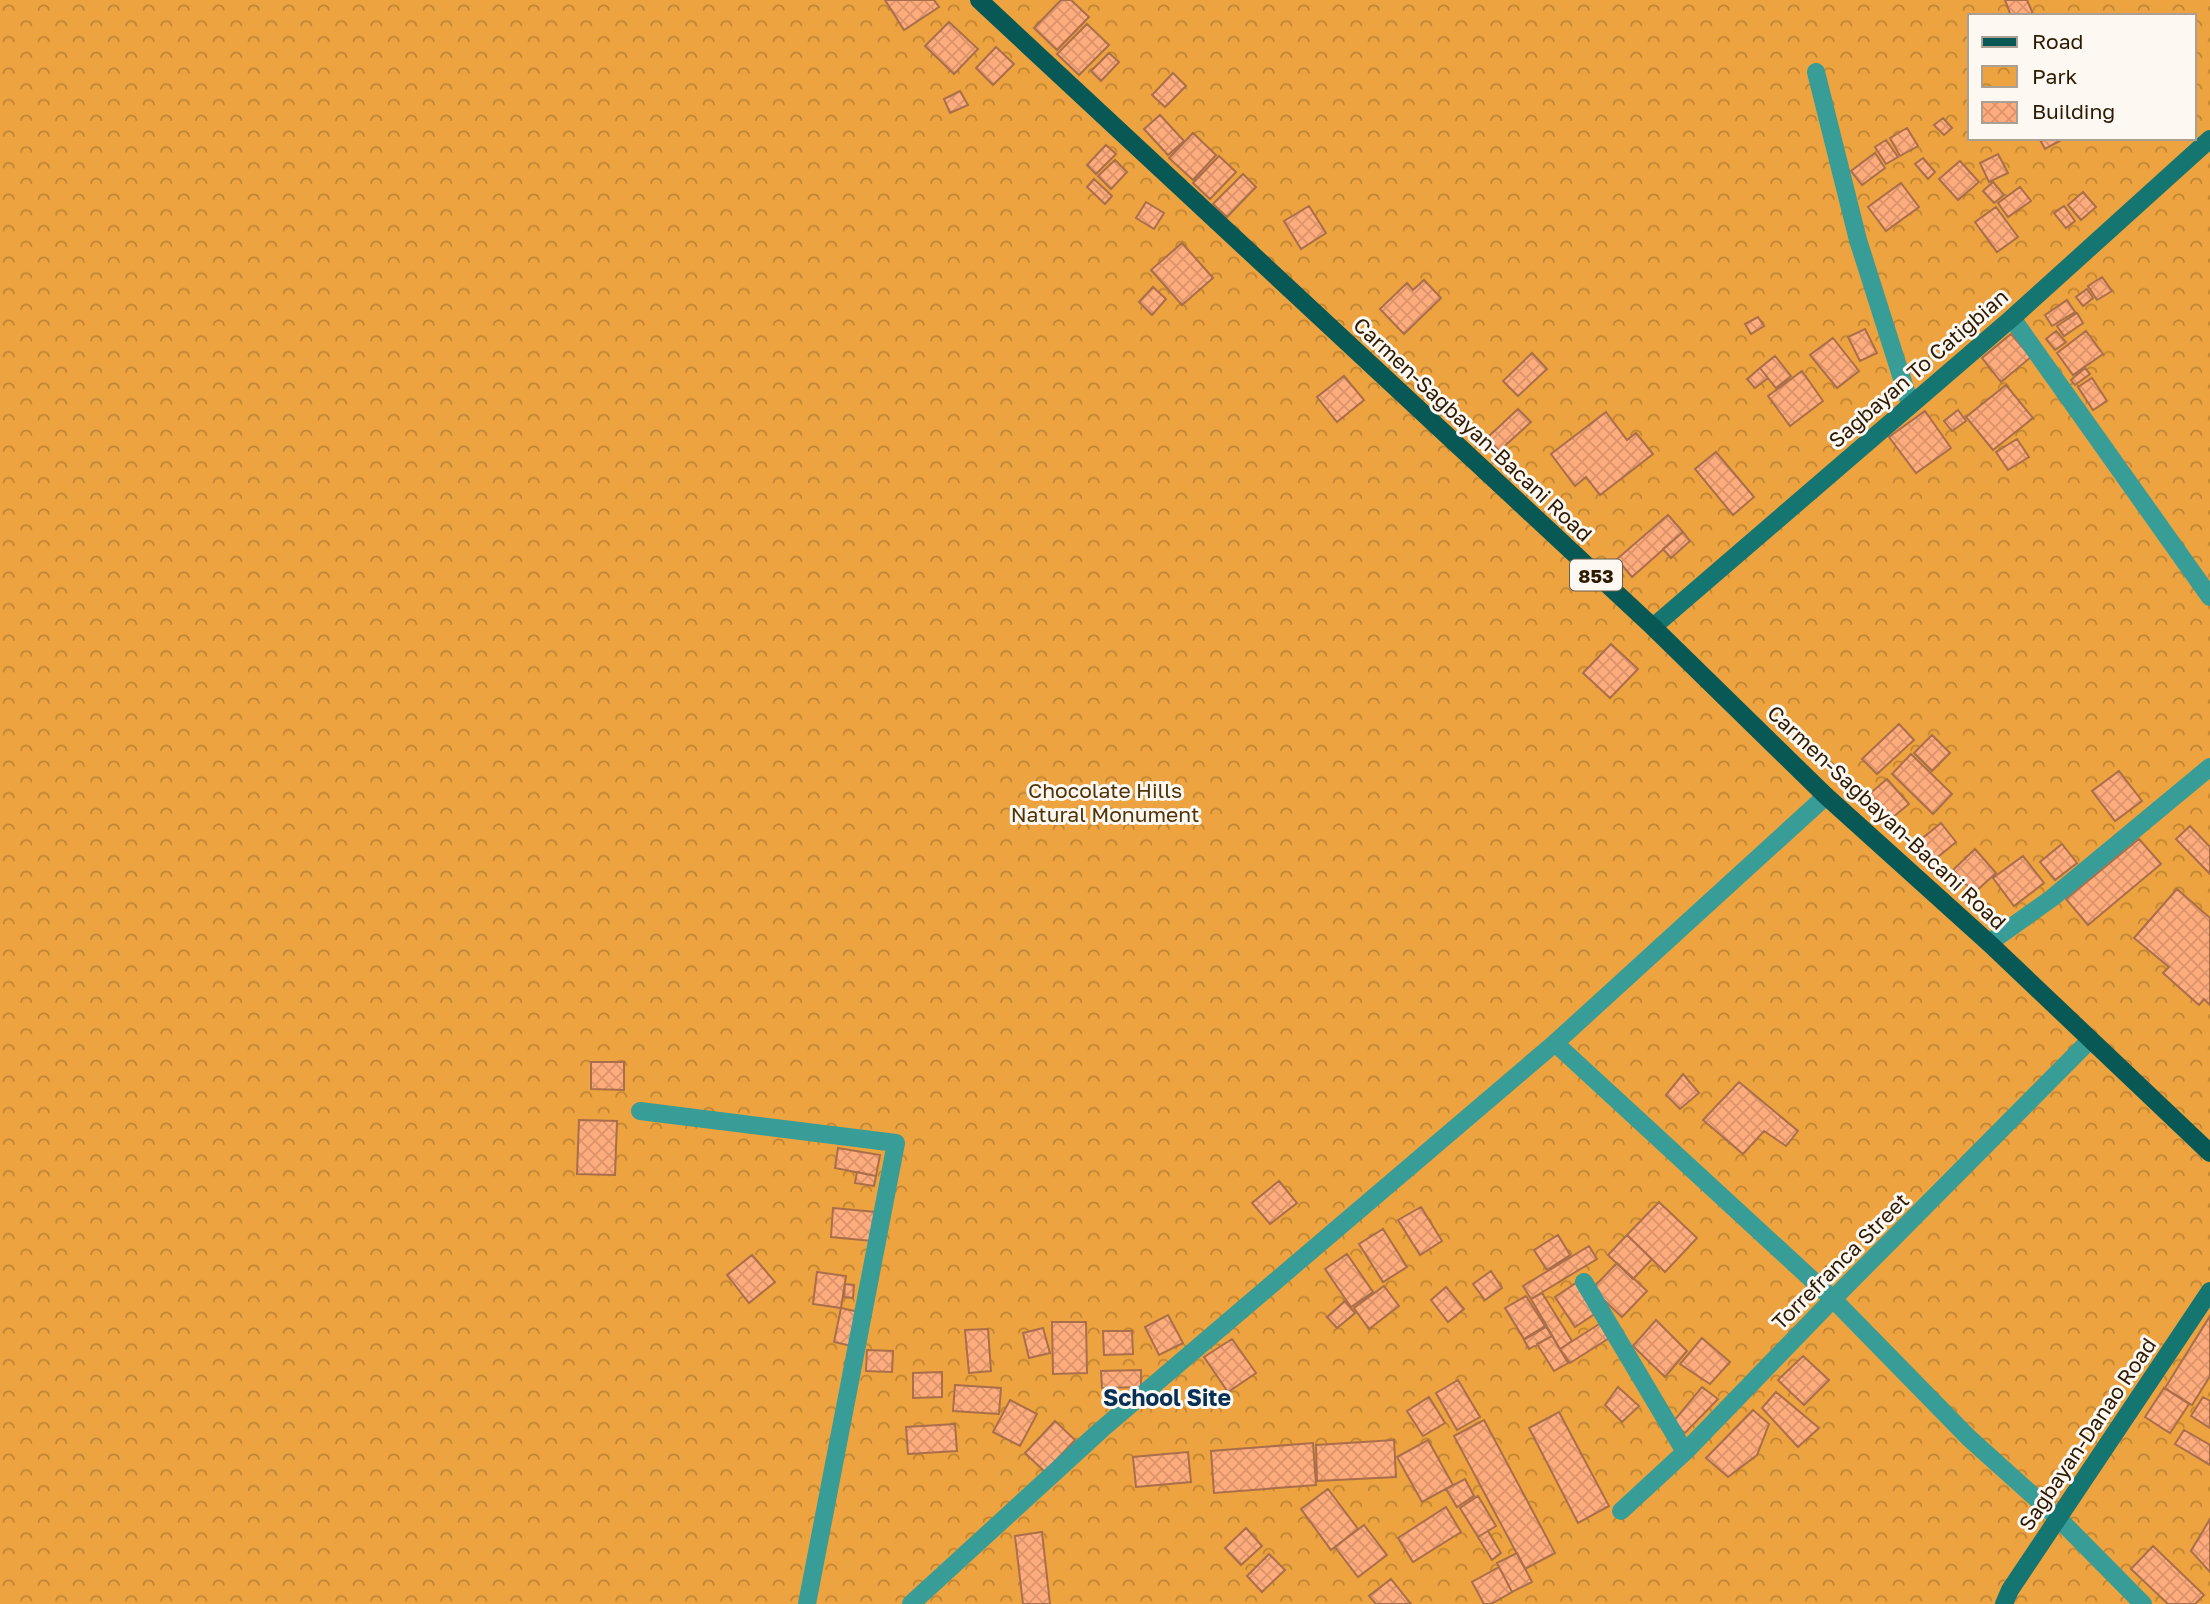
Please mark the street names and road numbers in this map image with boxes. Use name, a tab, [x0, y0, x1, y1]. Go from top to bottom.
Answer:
street label: Sagbayan To Catigbian	[1823, 283, 2013, 453]
street label: Carmen-Sagbayan-Bacani Road	[1348, 311, 1598, 547]
road number: 853	[1570, 560, 1622, 590]
street label: Carmen-Sagbayan-Bacani Road	[1762, 699, 2012, 935]
street label: Torrefranca Street	[1766, 1187, 1914, 1335]
street label: Sagbayan-Danao Road	[2013, 1333, 2161, 1535]

